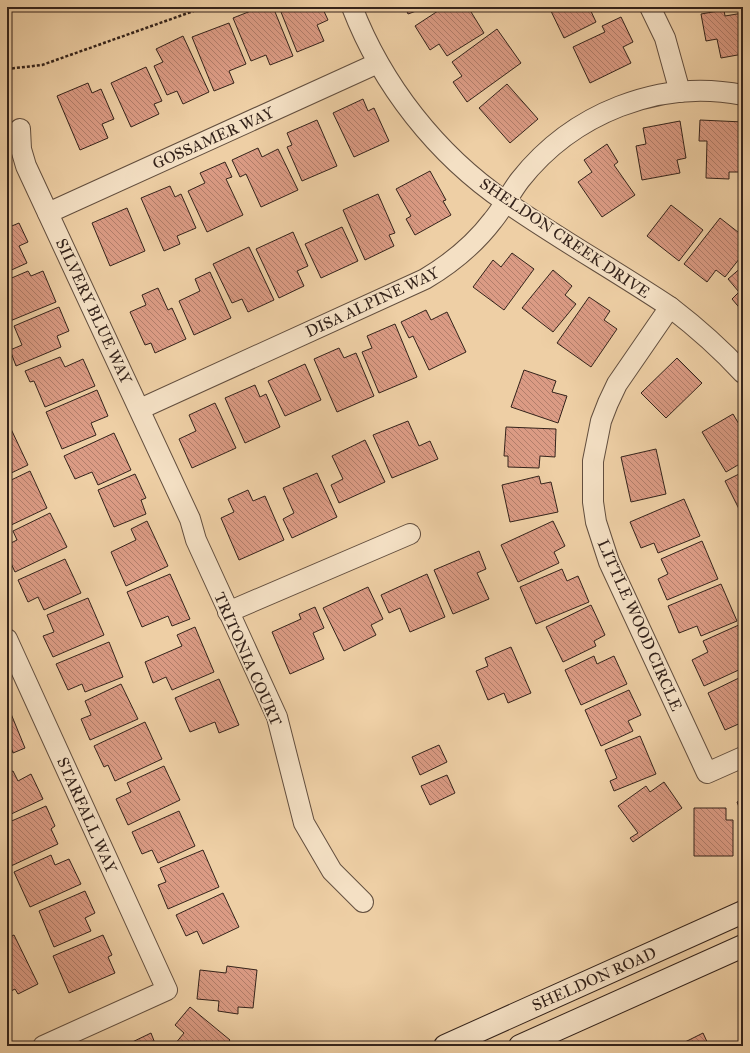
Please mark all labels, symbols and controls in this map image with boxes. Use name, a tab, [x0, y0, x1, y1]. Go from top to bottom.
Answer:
street label: GOSSAMER WAY	[149, 102, 277, 173]
street label: SHELDON CREEK DRIVE	[476, 174, 654, 302]
street label: SILVERY BLUE WAY	[52, 235, 136, 387]
street label: DISA ALPINE WAY	[302, 262, 442, 341]
street label: LITTLE WOOD CIRCLE	[594, 536, 686, 714]
street label: TRITONIA COURT	[210, 589, 286, 729]
street label: STARFALL WAY	[53, 754, 121, 876]
street label: SHELDON ROAD	[529, 943, 659, 1015]

